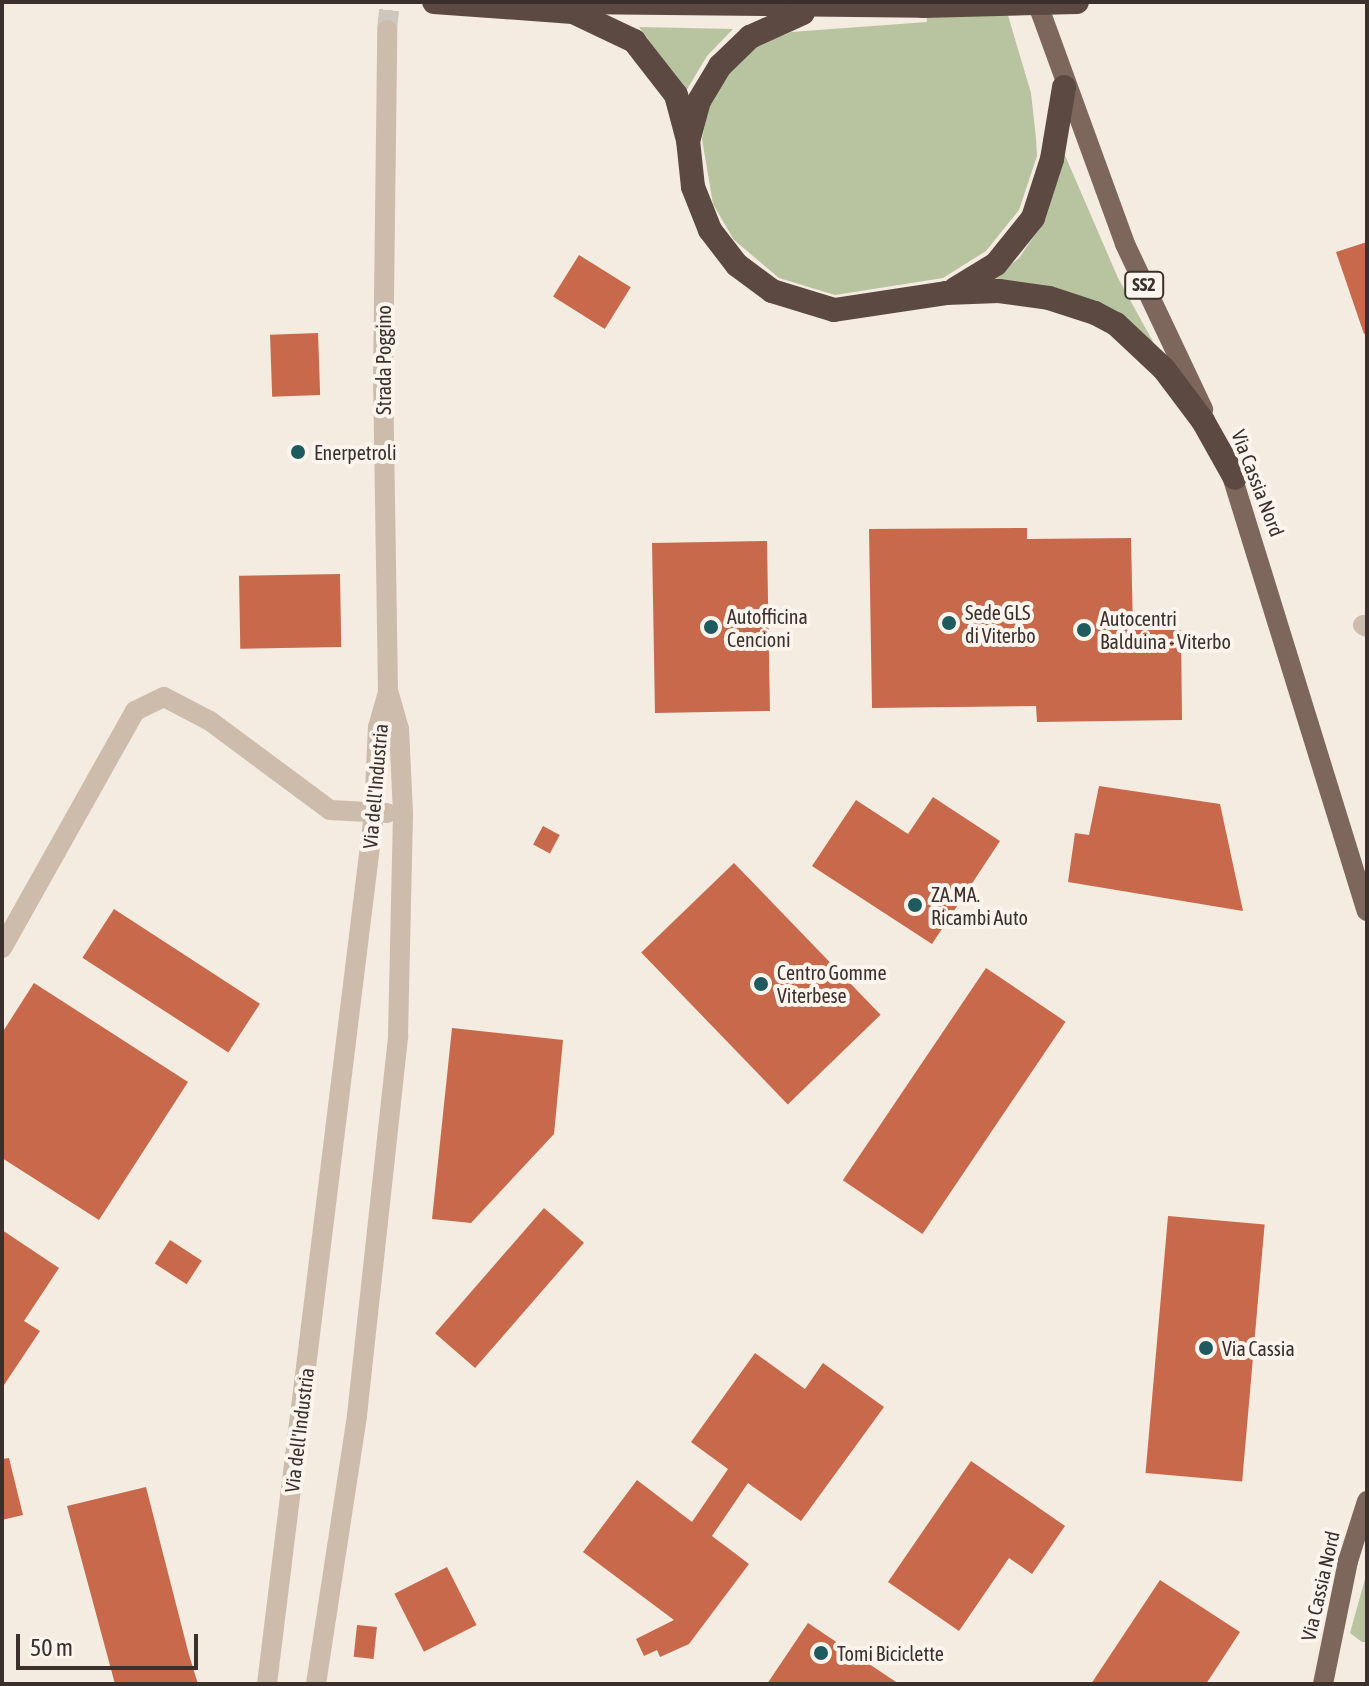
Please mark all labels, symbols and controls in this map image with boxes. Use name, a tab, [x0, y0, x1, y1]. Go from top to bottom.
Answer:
road number: SS2	[1124, 271, 1164, 299]
street label: Strada Poggino	[371, 305, 395, 415]
street label: Via Cassia Nord	[1227, 426, 1289, 540]
place label: Enerpetroli	[314, 440, 397, 464]
marker: Enerpetroli	[289, 443, 307, 461]
place label: Sede GLS di Viterbo	[965, 600, 1036, 647]
place label: Autofficina Cencioni	[727, 604, 808, 651]
place label: Autocentri Balduina - Viterbo	[1100, 606, 1231, 653]
marker: Sede GLS di Viterbo	[940, 614, 958, 632]
marker: Autofficina Cencioni	[702, 618, 720, 636]
marker: Autocentri Balduina - Viterbo	[1075, 621, 1093, 639]
street label: Via dell'Industria	[358, 722, 392, 850]
place label: ZA.MA. Ricambi Auto	[931, 882, 1028, 929]
marker: ZA.MA. Ricambi Auto	[906, 896, 924, 914]
place label: Centro Gomme Viterbese	[777, 960, 886, 1007]
marker: Centro Gomme Viterbese	[752, 975, 770, 993]
place label: Via Cassia	[1222, 1336, 1295, 1360]
marker: Via Cassia	[1197, 1339, 1215, 1357]
street label: Via dell'Industria	[279, 1366, 319, 1494]
street label: Via Cassia Nord	[1296, 1529, 1344, 1643]
scale bar	[20, 1618, 202, 1668]
text: 50 m	[30, 1634, 73, 1661]
place label: Tomi Biciclette	[837, 1641, 944, 1665]
marker: Tomi Biciclette	[812, 1644, 830, 1662]

